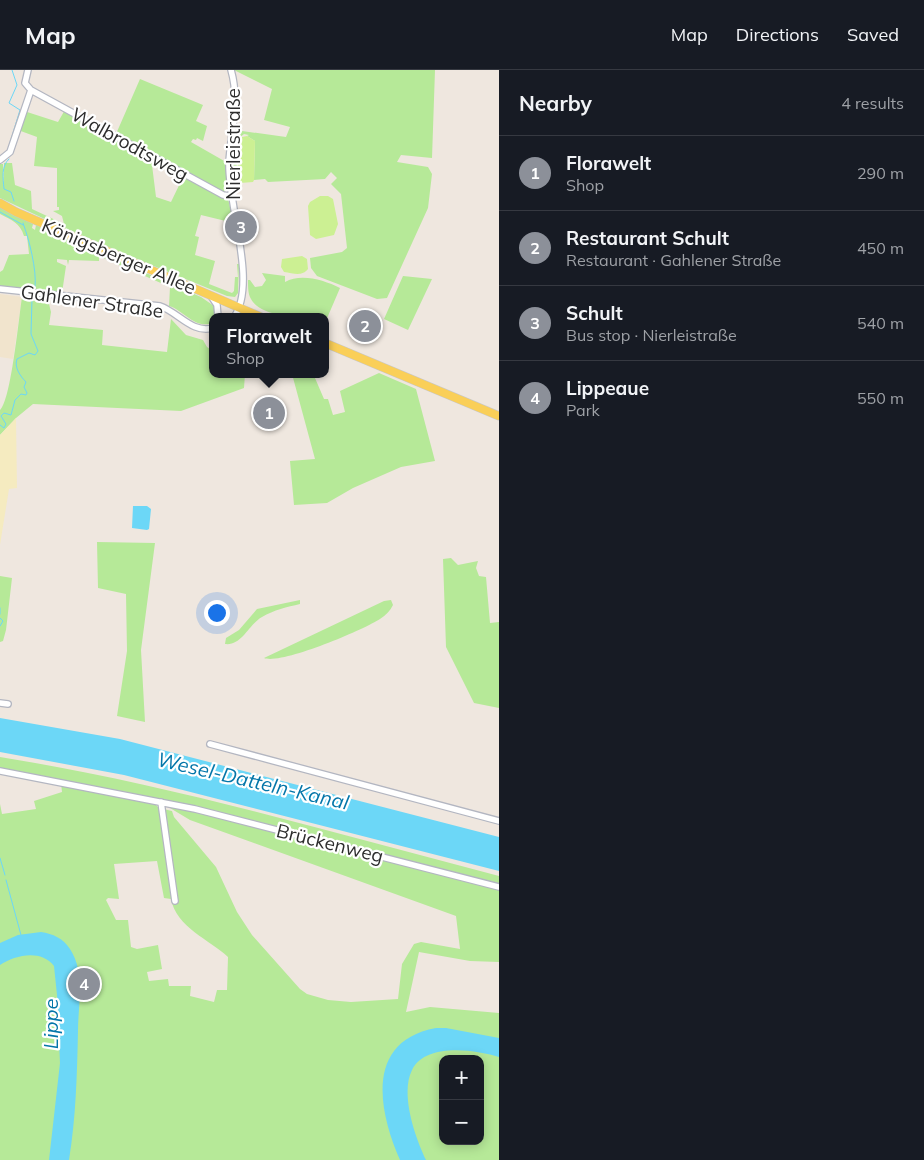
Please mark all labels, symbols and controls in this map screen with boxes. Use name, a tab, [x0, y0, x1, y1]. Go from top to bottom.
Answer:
text: Map	[25, 20, 76, 50]
text: Map	[671, 23, 708, 46]
text: Directions	[736, 23, 819, 46]
text: Saved	[847, 23, 899, 46]
street label: Nierleistraße	[221, 88, 245, 200]
text: Nearby	[519, 90, 592, 116]
text: 4 results	[841, 93, 904, 113]
street label: Walbrodtsweg	[67, 102, 193, 186]
text: Florawelt	[566, 151, 651, 175]
text: 1	[530, 163, 540, 183]
text: 290 m	[857, 163, 904, 183]
text: Shop	[566, 175, 604, 195]
pin: 3	[225, 208, 257, 246]
street label: Königsberger Allee	[38, 213, 200, 299]
text: Restaurant Schult	[566, 226, 729, 250]
text: 2	[530, 238, 540, 258]
text: 450 m	[857, 238, 904, 258]
text: Restaurant · Gahlener Straße	[566, 250, 781, 270]
street label: Gahlener Straße	[19, 279, 165, 323]
text: Schult	[566, 301, 623, 325]
pin: 2	[349, 307, 381, 345]
popup	[209, 313, 329, 378]
text: 3	[530, 313, 540, 333]
text: 540 m	[857, 313, 904, 333]
text: Florawelt	[226, 324, 312, 348]
text: Bus stop · Nierleistraße	[566, 325, 737, 345]
text: Shop	[226, 348, 264, 368]
text: Lippeaue	[566, 376, 649, 400]
text: 4	[530, 388, 540, 408]
text: 550 m	[857, 388, 904, 408]
pin: 1	[253, 394, 285, 432]
text: Park	[566, 400, 600, 420]
your location	[204, 600, 230, 626]
water label: Wesel-Datteln-Kanal	[155, 746, 352, 815]
street label: Brückenweg	[274, 818, 386, 868]
pin: 4	[68, 965, 100, 1003]
water label: Lippe	[38, 999, 63, 1049]
map controls	[439, 1055, 484, 1145]
button: +	[439, 1055, 484, 1100]
button: −	[439, 1100, 484, 1145]

